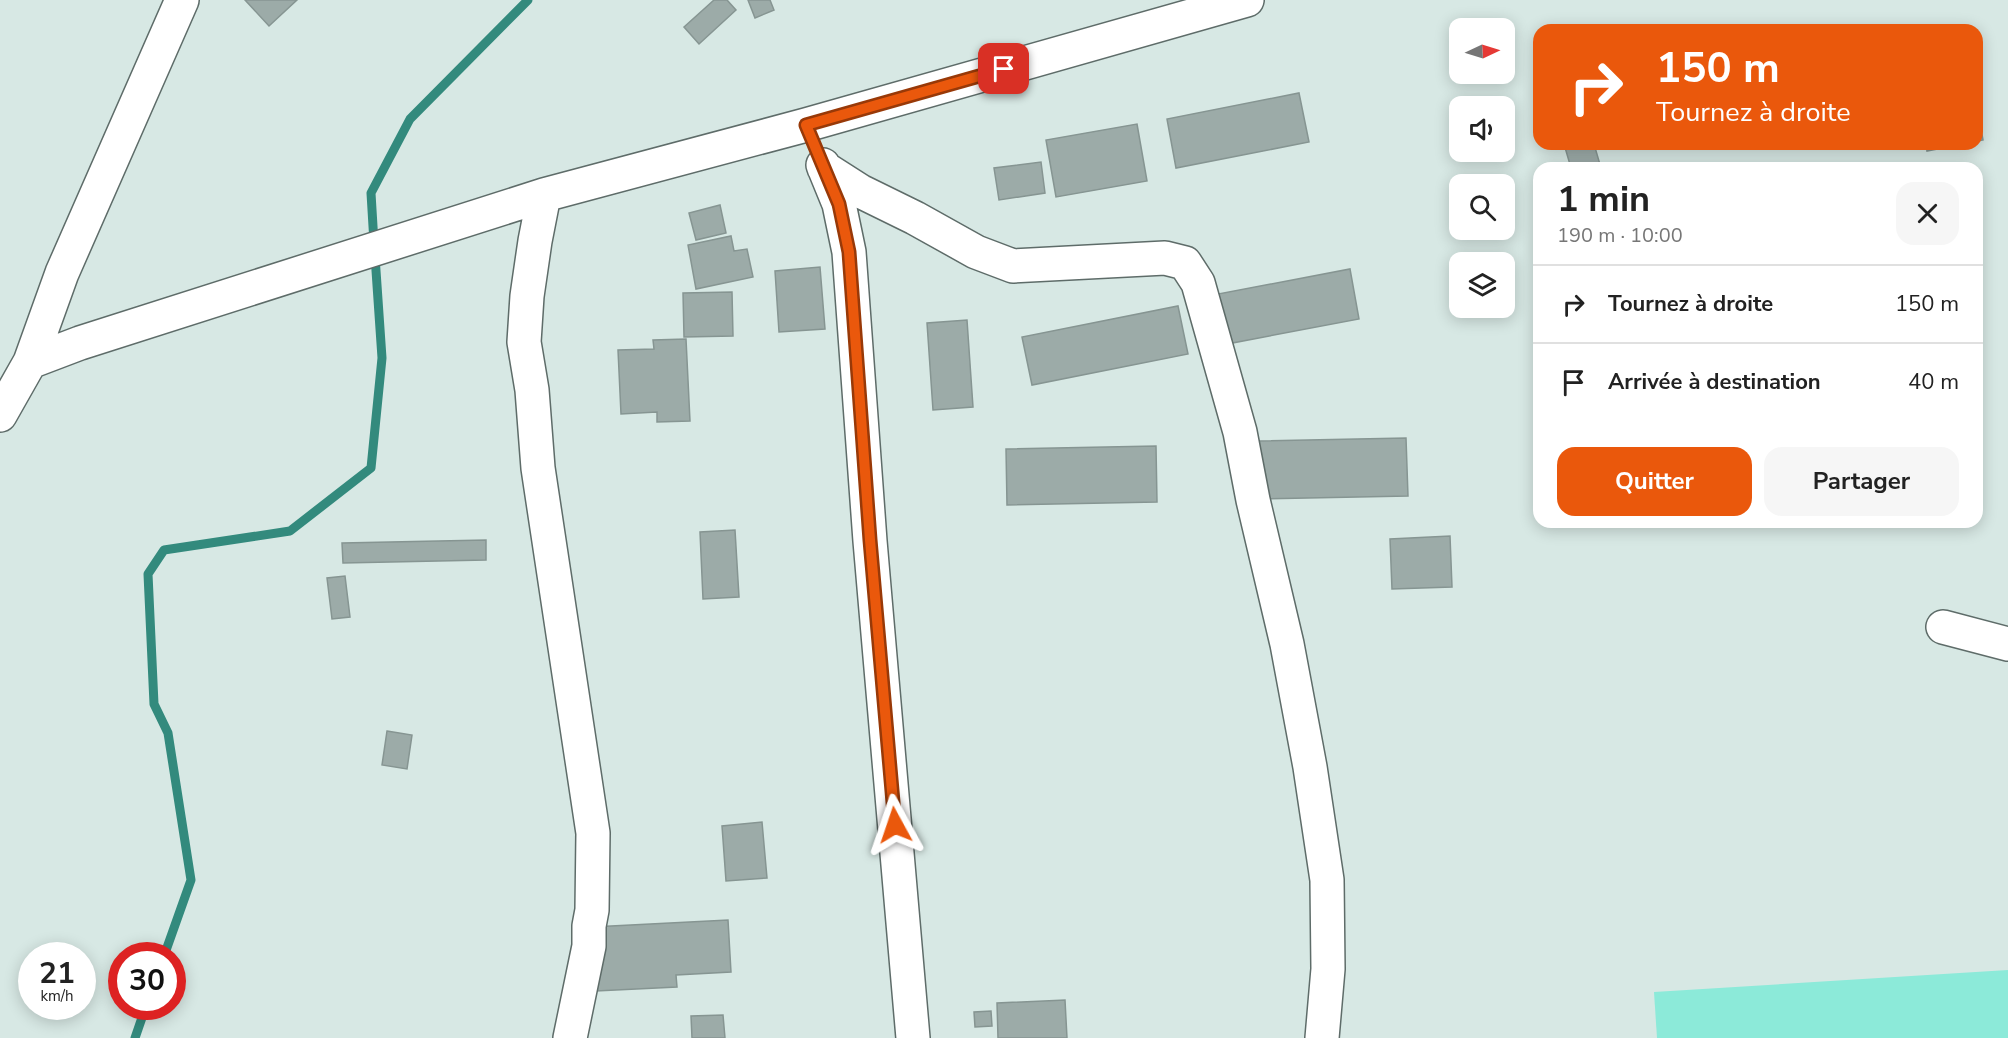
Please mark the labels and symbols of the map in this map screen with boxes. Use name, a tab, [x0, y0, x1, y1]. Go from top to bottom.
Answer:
north arrow	[1449, 18, 1515, 84]
pin	[978, 43, 1029, 94]
position arrow	[863, 793, 927, 857]
speed limit sign: 30	[108, 942, 186, 1020]

